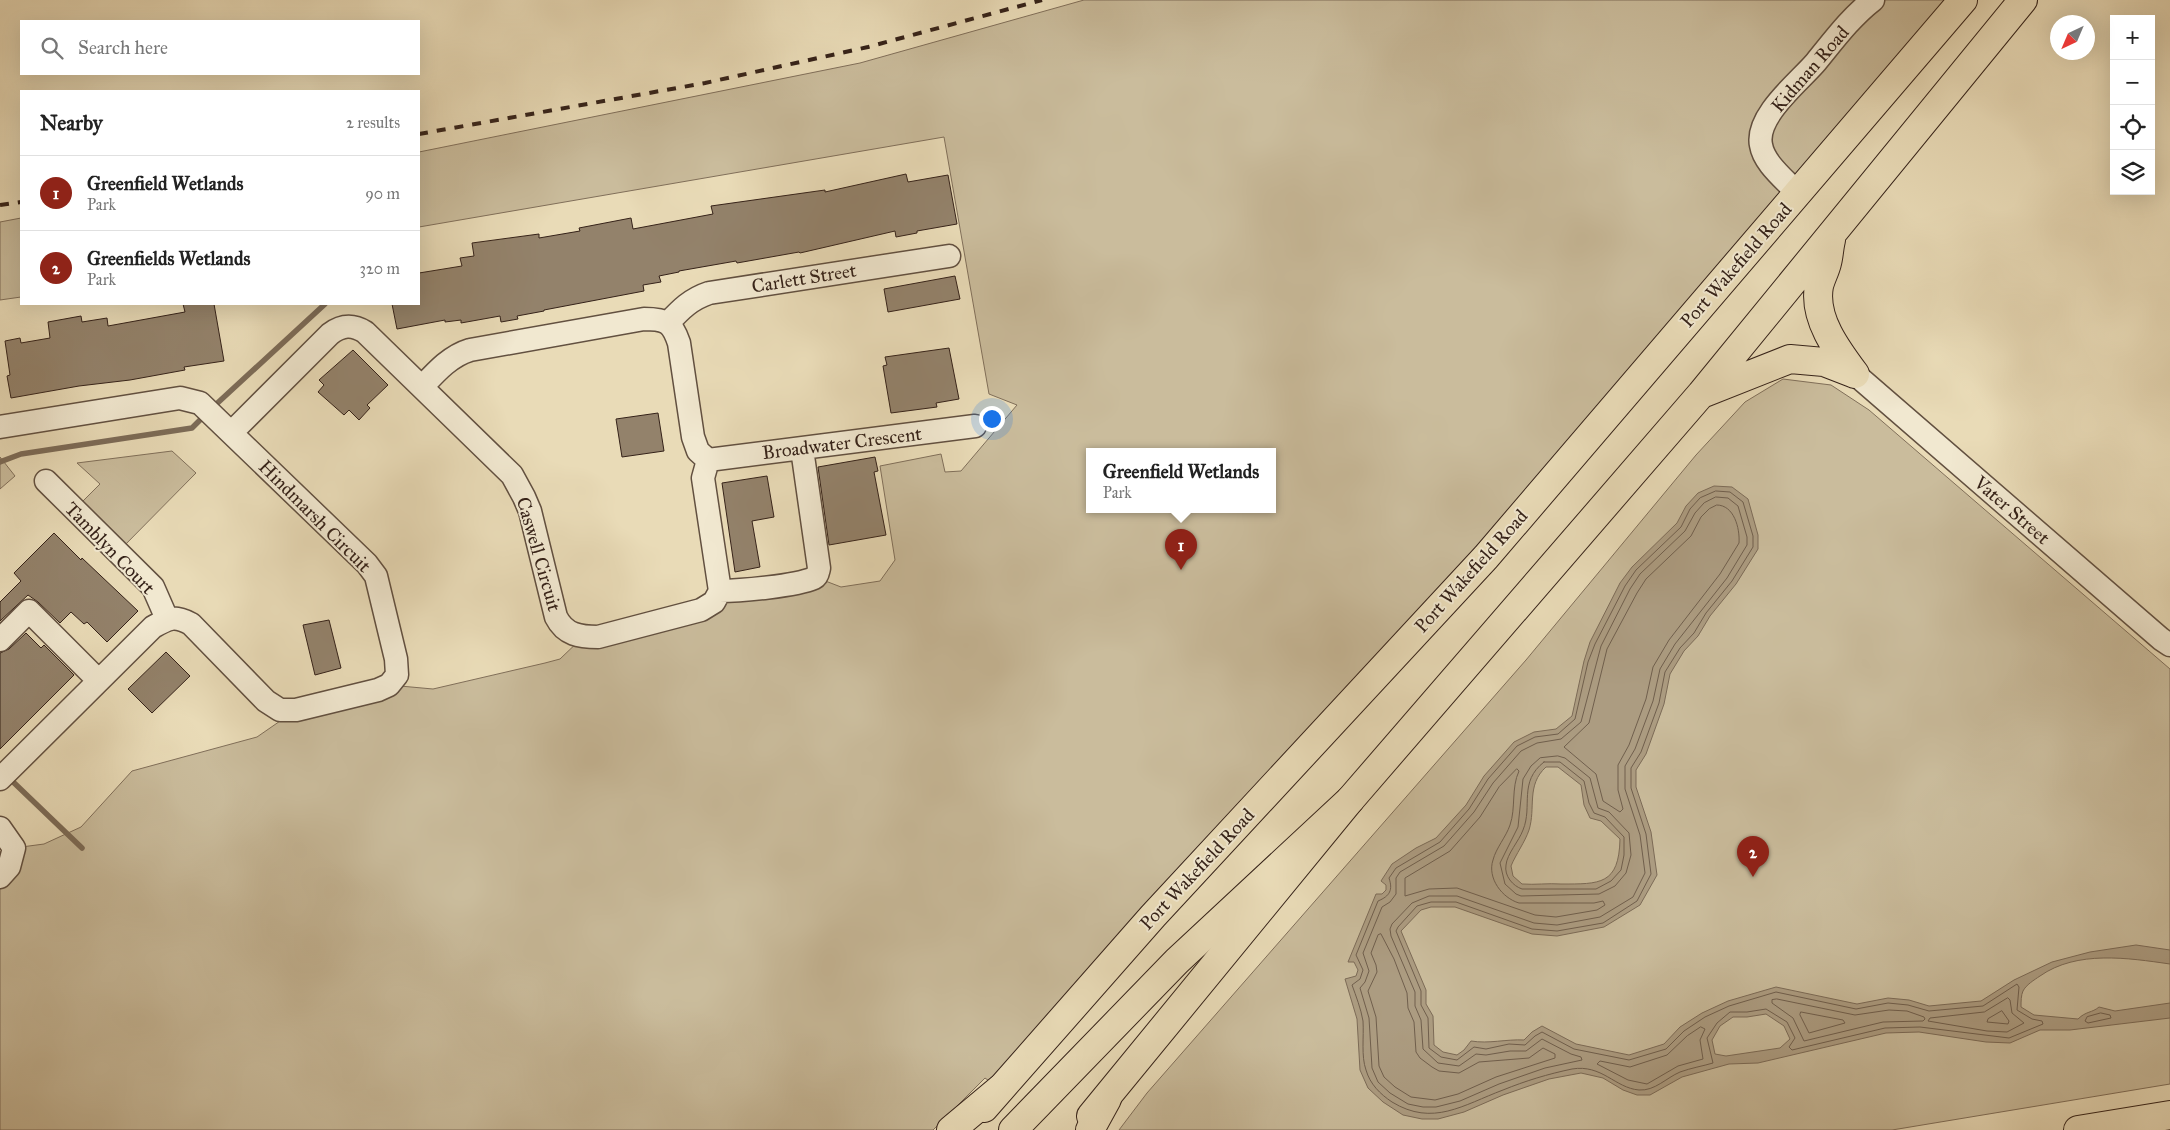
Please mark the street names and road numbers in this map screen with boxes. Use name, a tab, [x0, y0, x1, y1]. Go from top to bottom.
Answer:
street label: Kidman Road	[1766, 21, 1854, 117]
street label: Port Wakefield Road	[1676, 198, 1797, 332]
street label: Carlett Street	[750, 258, 858, 298]
street label: Broadwater Crescent	[761, 422, 923, 464]
street label: Hindmarsh Circuit	[254, 455, 376, 577]
street label: Vater Street	[1969, 470, 2055, 549]
street label: Caswell Circuit	[512, 494, 566, 614]
street label: Tamblyn Court	[60, 497, 160, 599]
street label: Port Wakefield Road	[1410, 504, 1533, 637]
street label: Port Wakefield Road	[1135, 803, 1260, 935]

